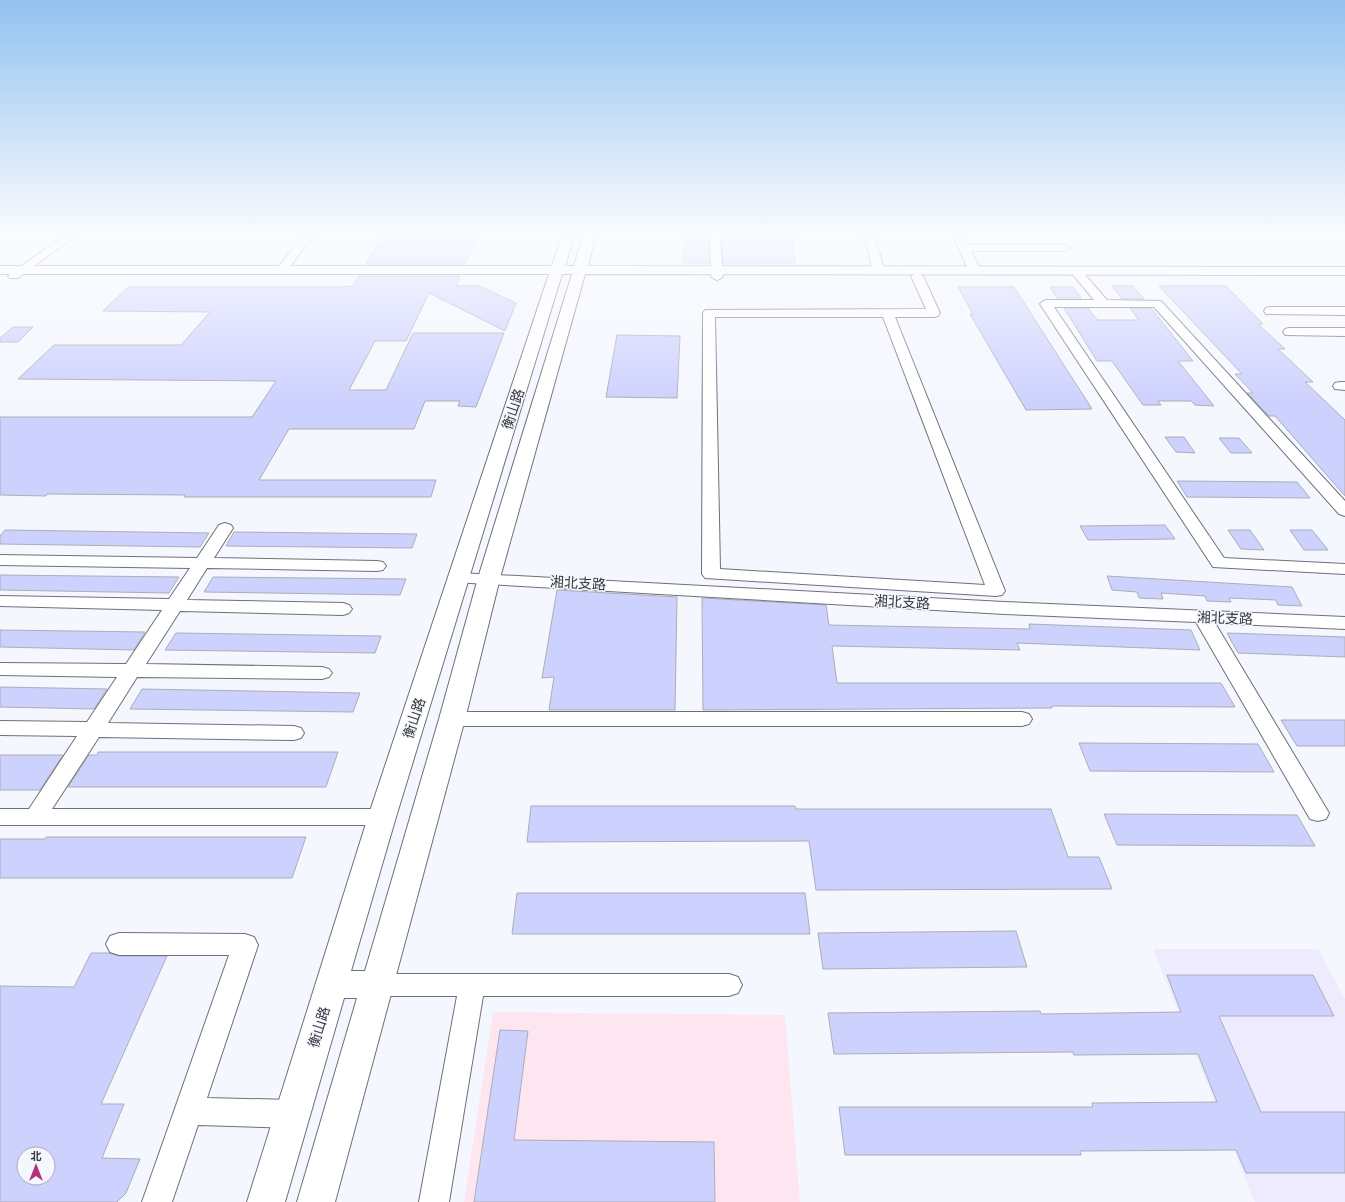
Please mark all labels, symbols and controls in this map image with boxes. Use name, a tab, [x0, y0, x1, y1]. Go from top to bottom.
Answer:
street label: 衡山路	[497, 386, 529, 432]
street label: 湘北支路	[550, 572, 606, 594]
street label: 湘北支路	[874, 591, 930, 613]
street label: 湘北支路	[1197, 607, 1253, 629]
street label: 衡山路	[398, 695, 430, 741]
street label: 衡山路	[303, 1004, 335, 1050]
north arrow	[16, 1146, 56, 1186]
text: 北	[31, 1148, 42, 1164]

